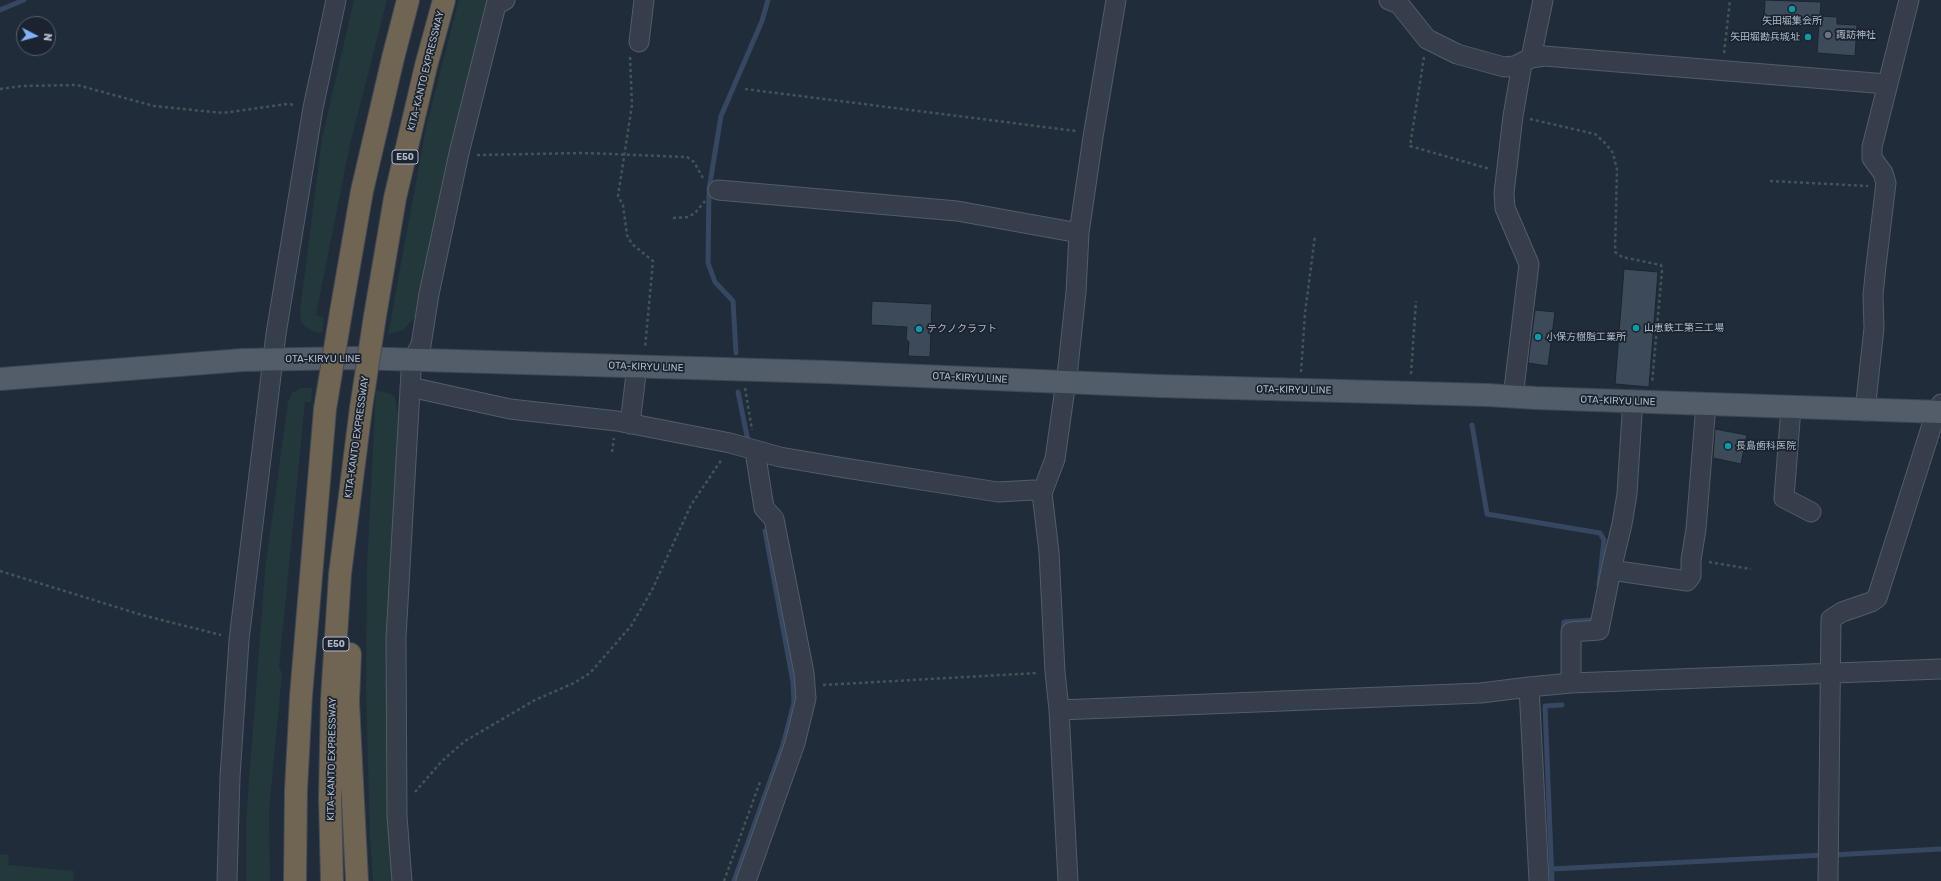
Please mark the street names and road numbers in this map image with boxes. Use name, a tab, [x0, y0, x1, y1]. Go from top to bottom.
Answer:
street label: KITA-KANTO EXPRESSWAY	[405, 10, 447, 132]
road number: E50	[392, 150, 418, 164]
street label: OTA-KIRYU LINE	[285, 353, 361, 365]
street label: OTA-KIRYU LINE	[608, 360, 684, 374]
street label: OTA-KIRYU LINE	[932, 370, 1008, 386]
street label: KITA-KANTO EXPRESSWAY	[342, 375, 372, 499]
street label: OTA-KIRYU LINE	[1256, 383, 1332, 397]
street label: OTA-KIRYU LINE	[1580, 394, 1656, 408]
road number: E50	[323, 637, 349, 651]
street label: KITA-KANTO EXPRESSWAY	[325, 697, 339, 821]

